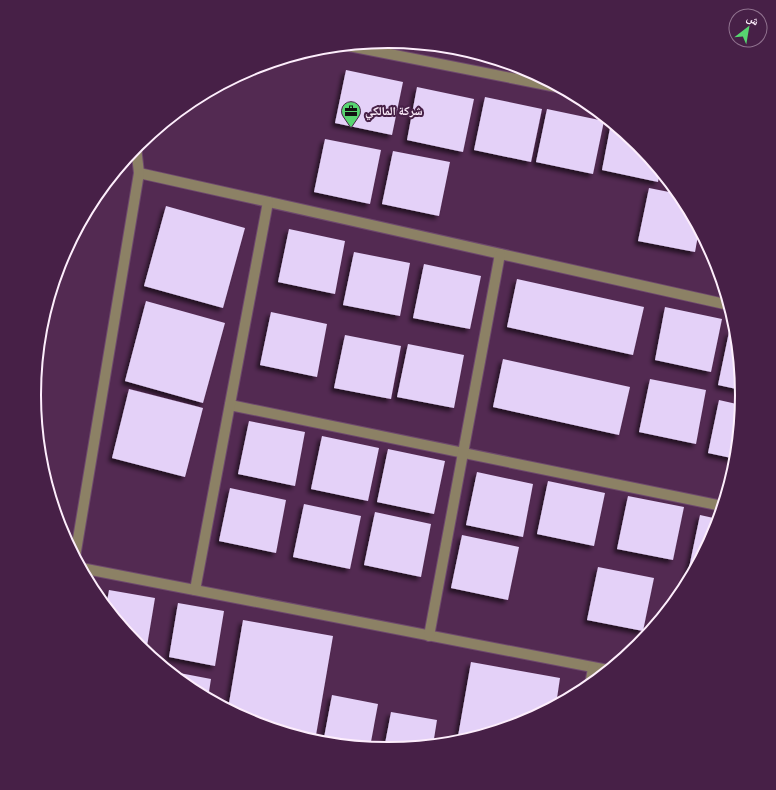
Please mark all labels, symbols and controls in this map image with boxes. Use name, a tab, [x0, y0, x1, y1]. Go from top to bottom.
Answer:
north arrow	[728, 8, 768, 48]
text: ش	[744, 11, 762, 29]
office icon: شركة المالكي	[340, 100, 362, 128]
place label: شركة المالكي	[365, 104, 423, 121]

